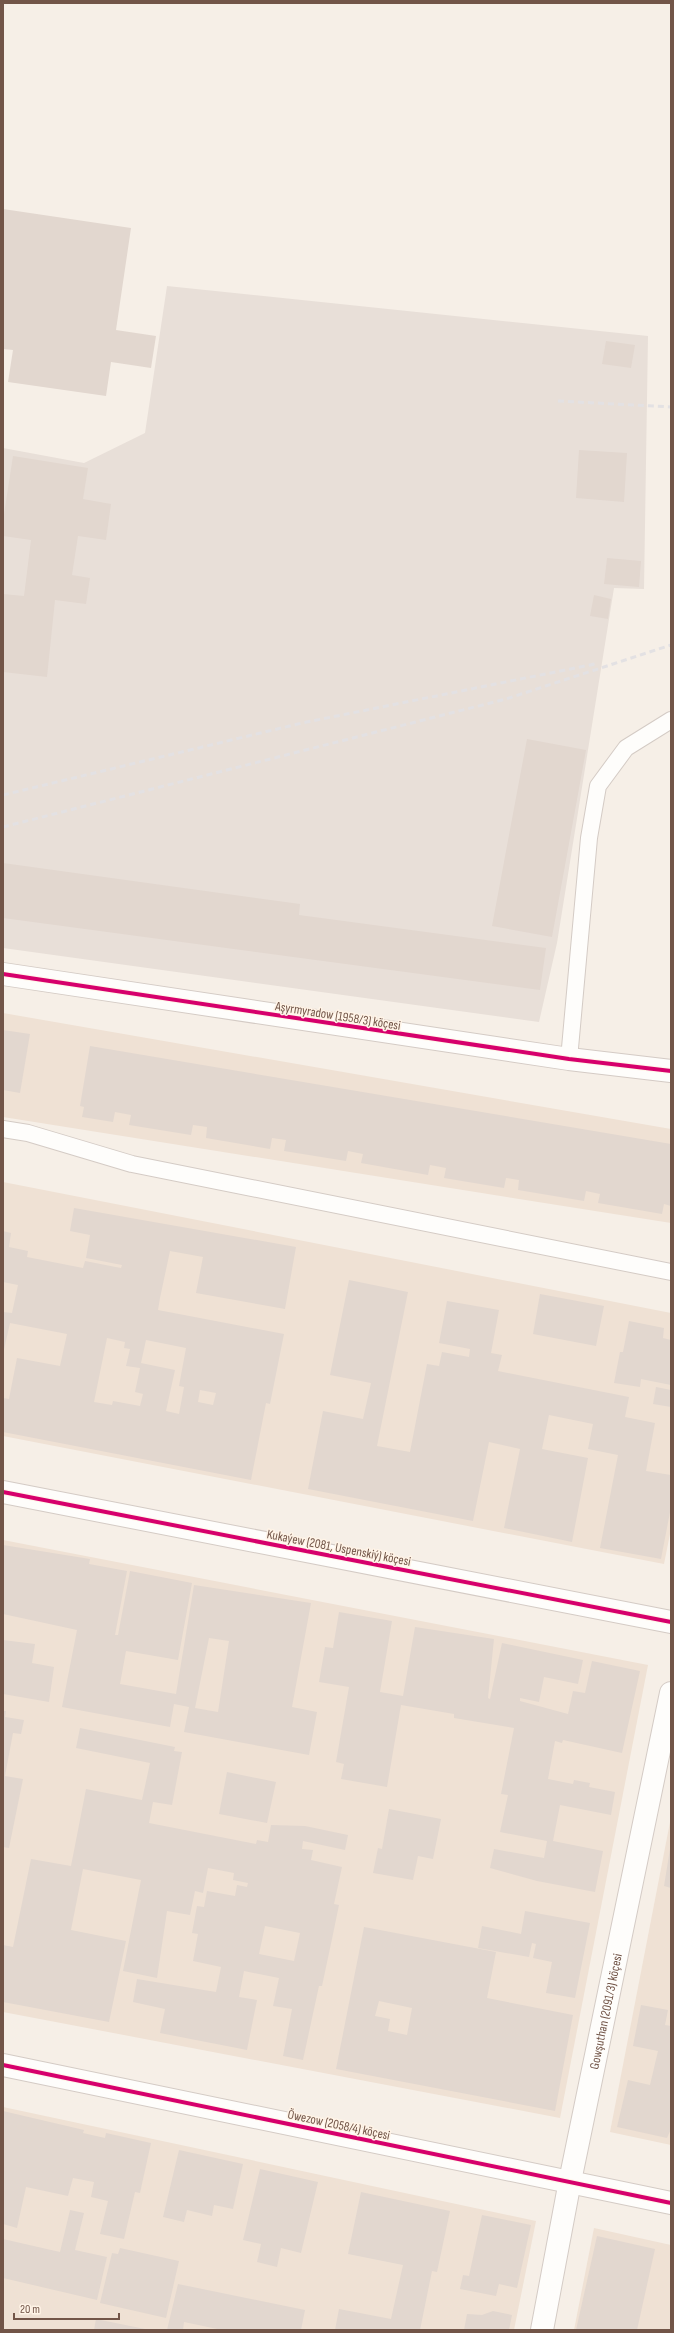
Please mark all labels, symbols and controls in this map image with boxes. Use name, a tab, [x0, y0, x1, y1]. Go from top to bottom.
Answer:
street label: Aşyrmyradow (1958/3) köçesi	[273, 998, 402, 1034]
street label: Kukaýew (2081, Uspenskiý) köçesi	[265, 1526, 412, 1570]
street label: Gowşuthan (2091/3) köçesi	[586, 1952, 626, 2071]
street label: Öwezow (2058/4) köçesi	[286, 2105, 392, 2144]
scale bar	[14, 2295, 119, 2321]
text: 20 m	[20, 2302, 40, 2317]

